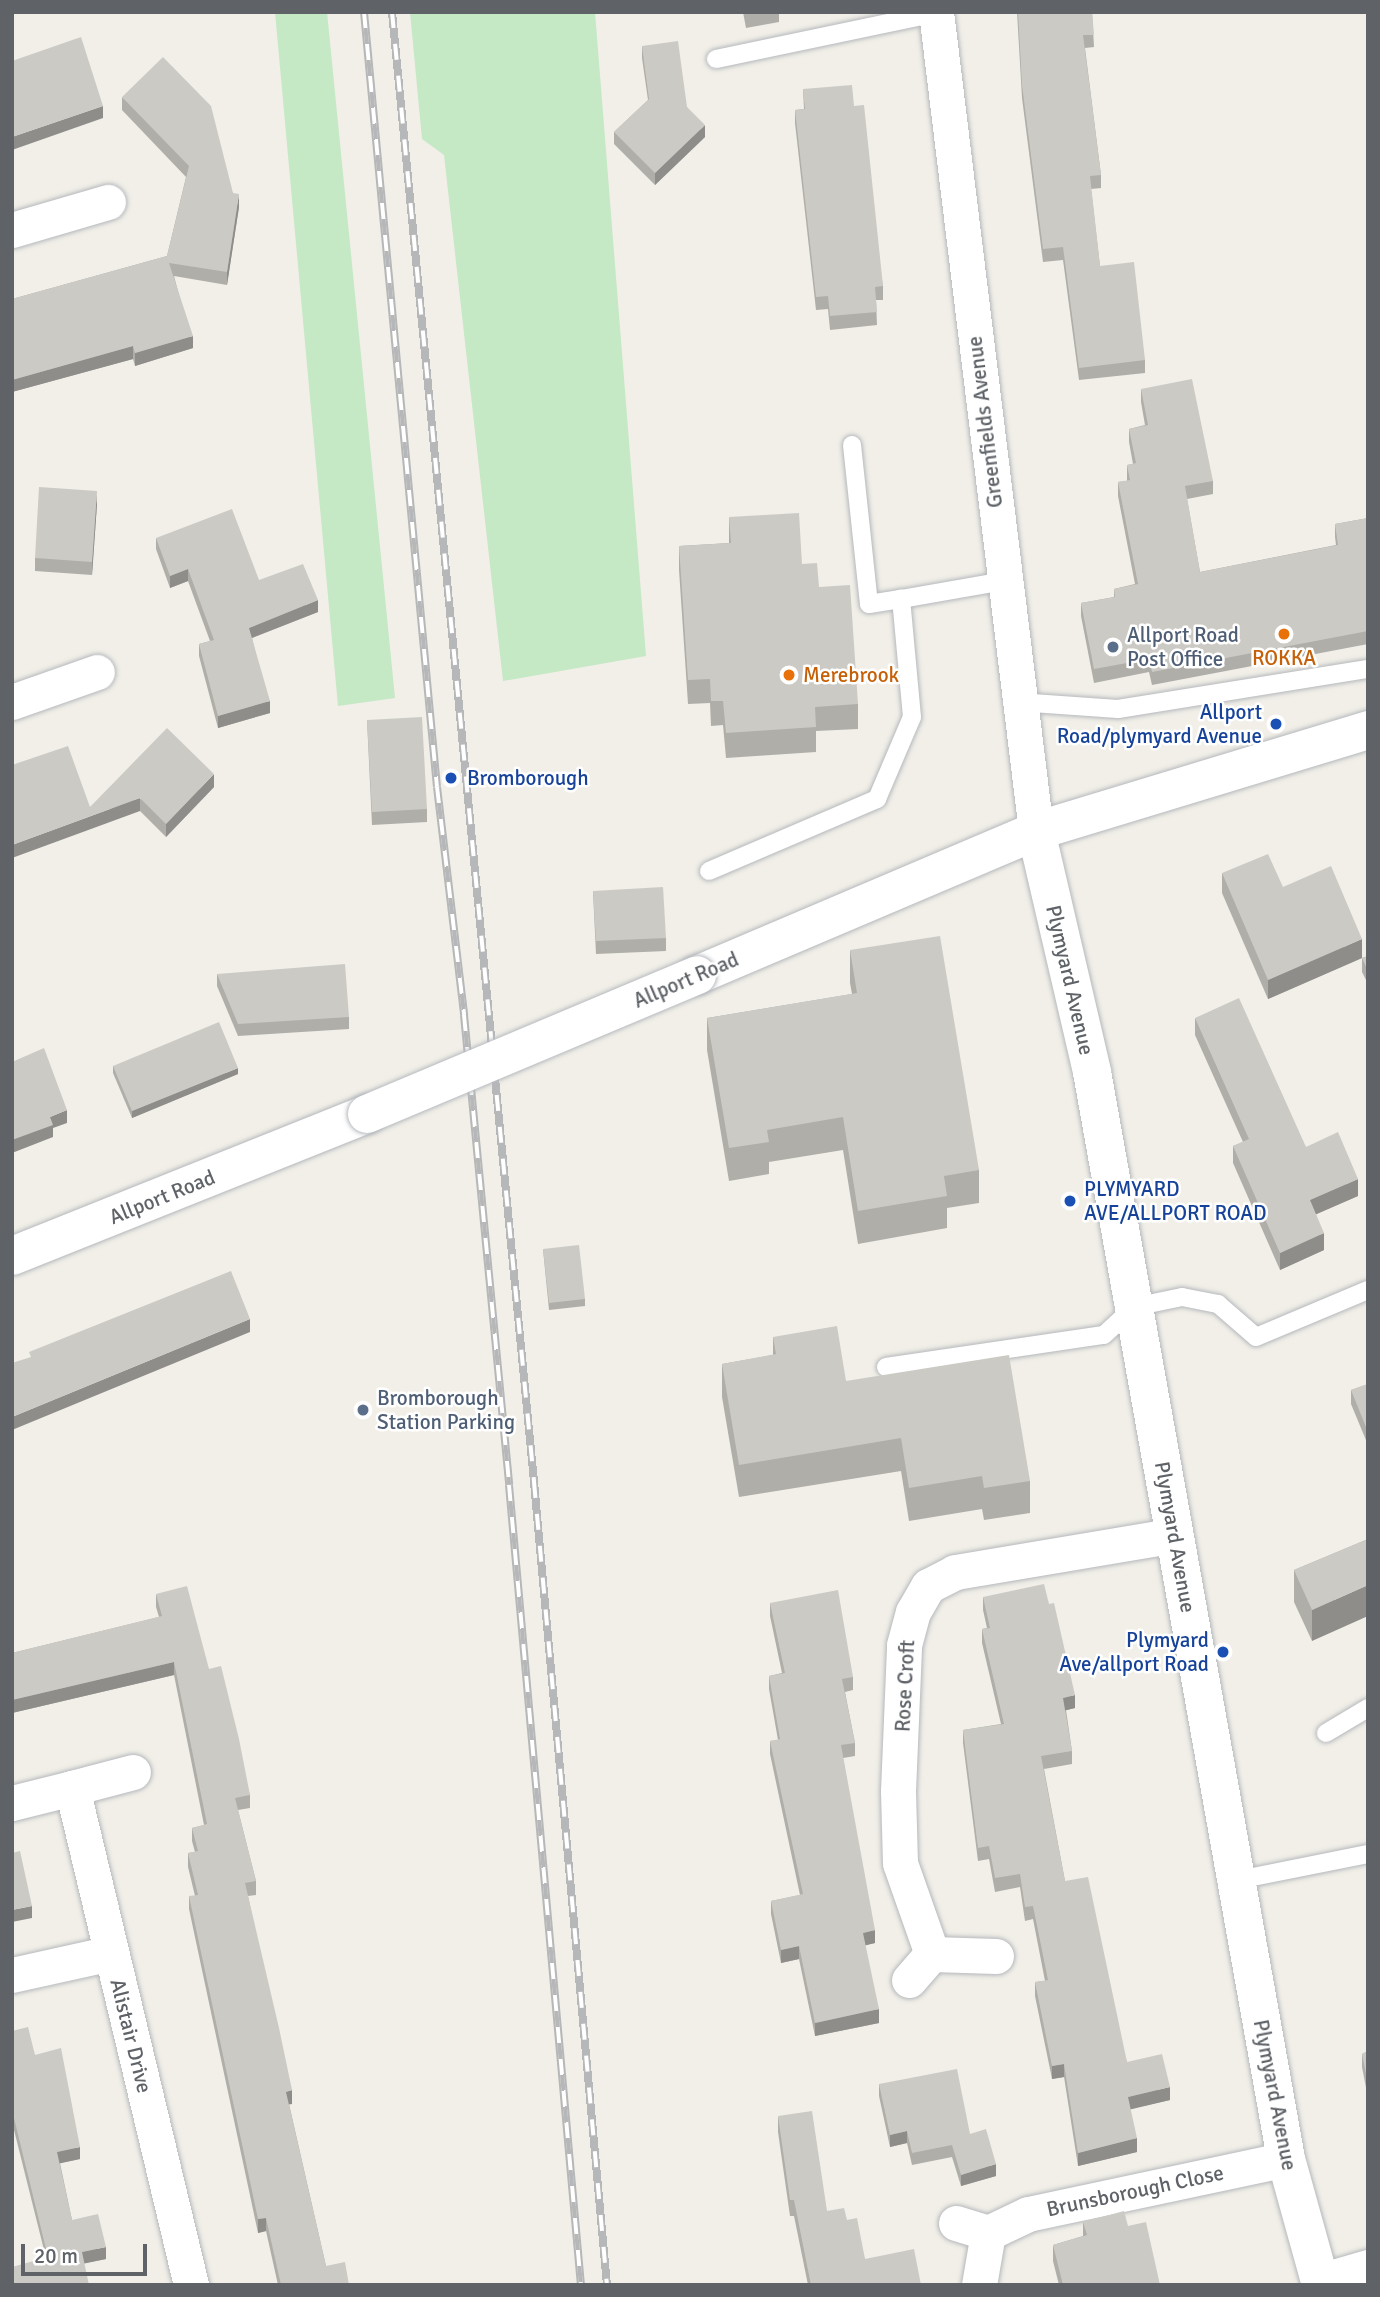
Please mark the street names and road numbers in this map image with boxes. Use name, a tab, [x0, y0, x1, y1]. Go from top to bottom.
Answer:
street label: Greenfields Avenue	[962, 335, 1008, 509]
street label: Plymyard Avenue	[1040, 903, 1100, 1057]
street label: Allport Road	[630, 947, 742, 1013]
street label: Allport Road	[105, 1164, 219, 1230]
street label: Plymyard Avenue	[1149, 1459, 1201, 1615]
street label: Rose Croft	[890, 1639, 920, 1733]
street label: Alistair Drive	[105, 1976, 157, 2096]
street label: Plymyard Avenue	[1248, 2017, 1302, 2173]
street label: Brunsborough Close	[1044, 2160, 1226, 2222]

